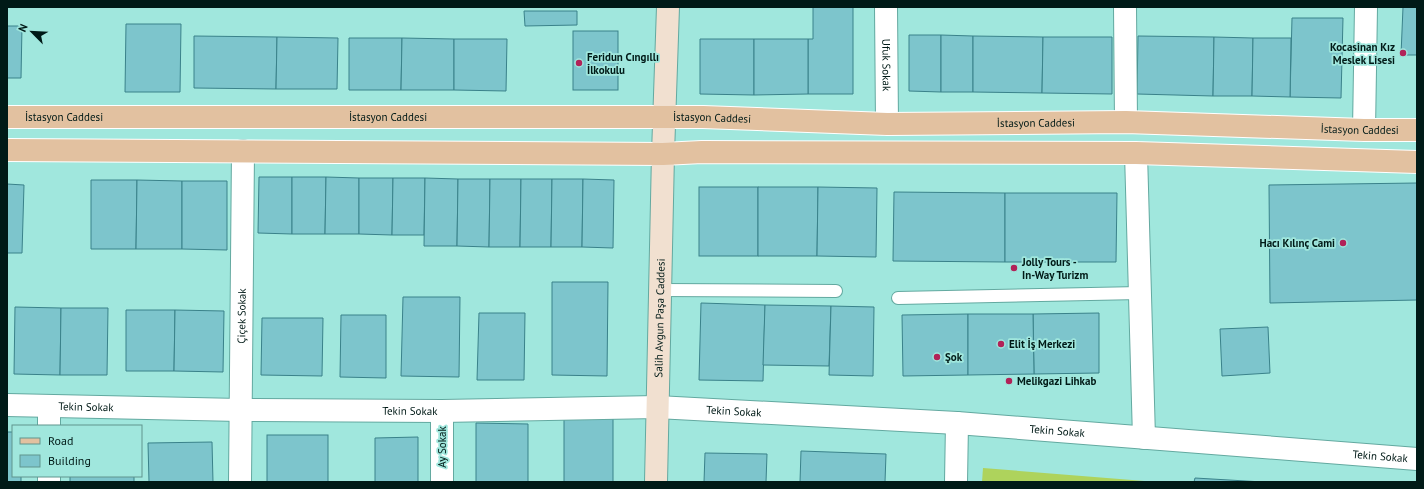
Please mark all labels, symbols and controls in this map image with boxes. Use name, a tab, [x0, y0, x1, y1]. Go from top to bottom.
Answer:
north arrow	[12, 12, 52, 52]
text: N	[15, 22, 31, 34]
street label: Ufuk Sokak	[879, 39, 894, 92]
place label: Kocasinan Kız Meslek Lisesi	[1330, 40, 1395, 67]
marker: Kocasinan Kız Meslek Lisesi	[1398, 48, 1408, 58]
place label: Feridun Cıngıllı İlkokulu	[587, 50, 659, 77]
marker: Feridun Cıngıllı İlkokulu	[574, 58, 584, 68]
street label: İstasyon Caddesi	[25, 110, 103, 124]
street label: İstasyon Caddesi	[349, 110, 427, 124]
street label: İstasyon Caddesi	[673, 110, 751, 126]
street label: İstasyon Caddesi	[997, 115, 1075, 130]
street label: İstasyon Caddesi	[1320, 122, 1399, 137]
place label: Hacı Kılınç Cami	[1259, 236, 1335, 250]
marker: Hacı Kılınç Cami	[1338, 238, 1348, 248]
place label: Jolly Tours - In-Way Turizm	[1021, 255, 1088, 282]
street label: Salih Avgun Paşa Caddesi	[651, 258, 668, 378]
marker: Jolly Tours - In-Way Turizm	[1009, 263, 1019, 273]
street label: Çiçek Sokak	[234, 288, 249, 344]
place label: Elit İş Merkezi	[1009, 337, 1075, 351]
marker: Elit İş Merkezi	[996, 339, 1006, 349]
place label: Şok	[945, 350, 963, 364]
marker: Şok	[932, 352, 942, 362]
place label: Melikgazi Lihkab	[1017, 374, 1096, 388]
marker: Melikgazi Lihkab	[1004, 376, 1014, 386]
street label: Tekin Sokak	[58, 399, 114, 414]
street label: Tekin Sokak	[706, 403, 762, 420]
street label: Tekin Sokak	[382, 404, 438, 418]
street label: Tekin Sokak	[1029, 422, 1086, 440]
legend	[12, 425, 142, 477]
street label: Ay Sokak	[435, 426, 449, 468]
text: Road	[48, 433, 73, 448]
street label: Tekin Sokak	[1352, 447, 1409, 465]
text: Building	[48, 453, 91, 468]

